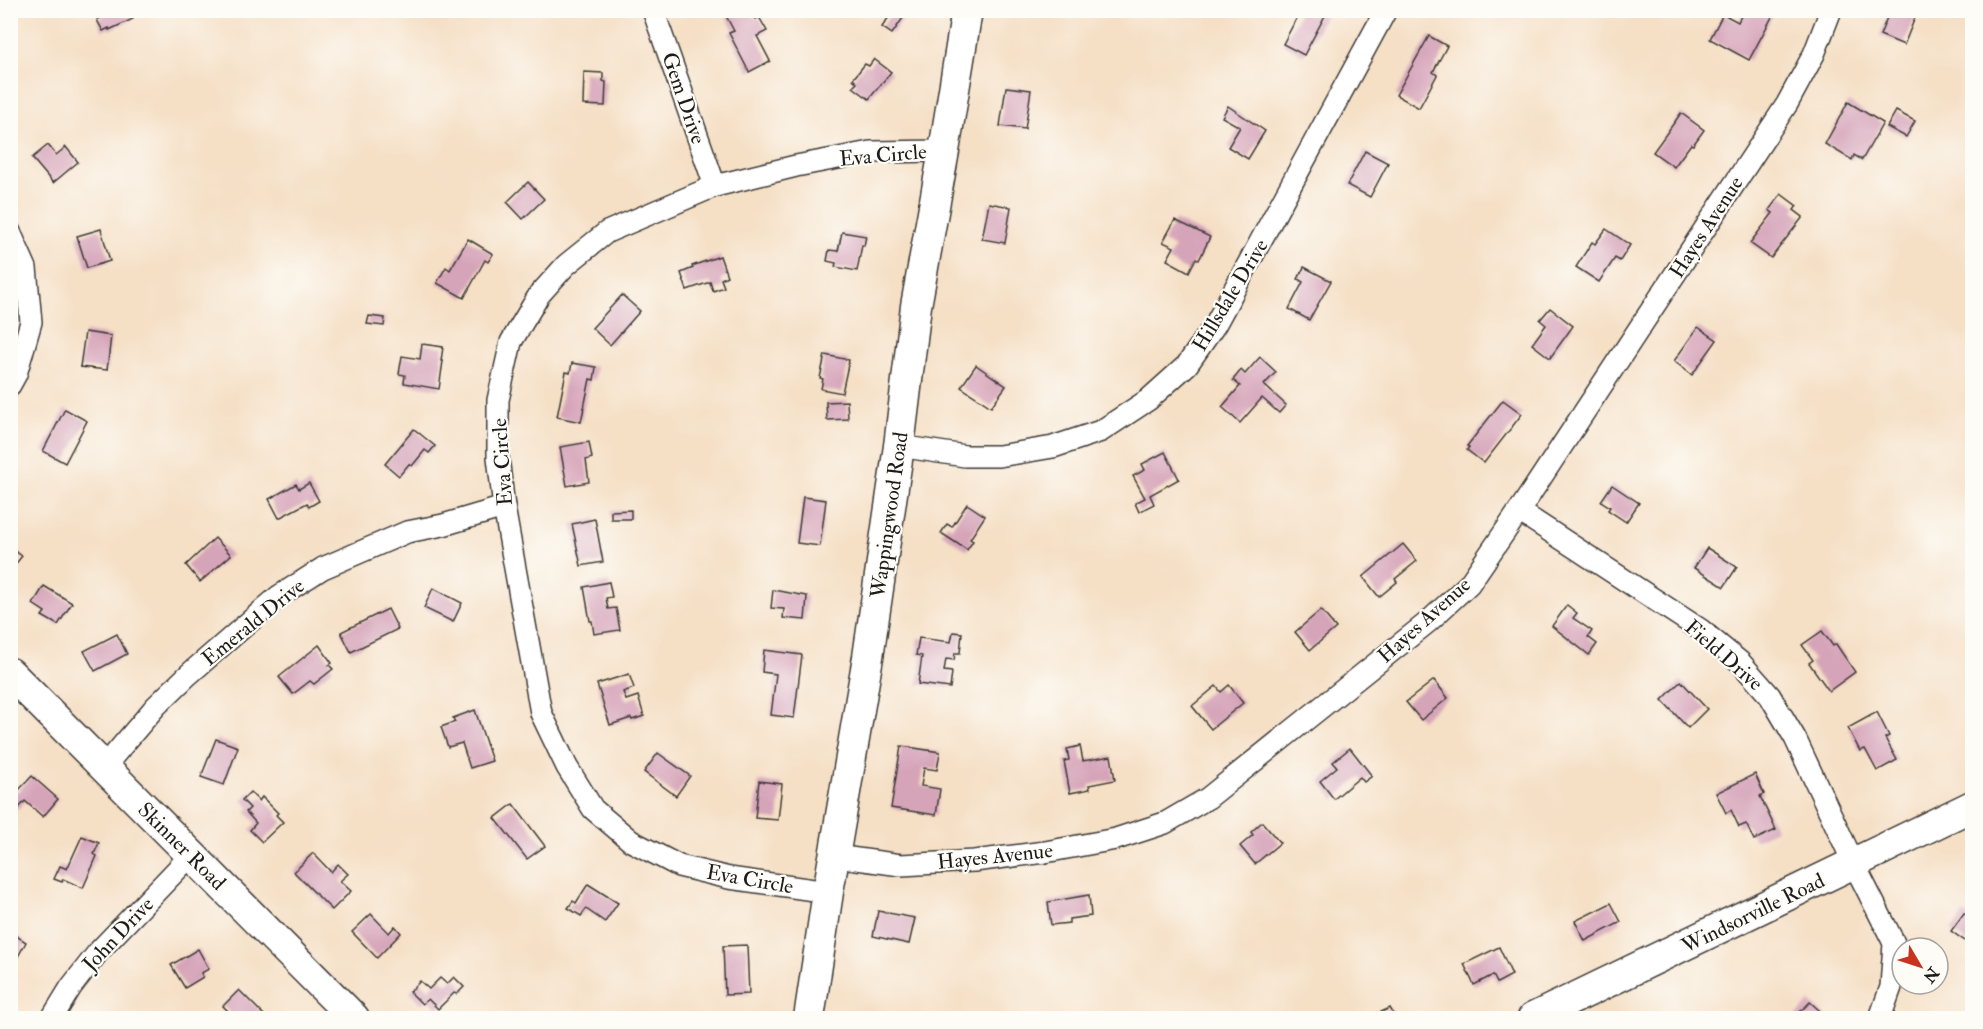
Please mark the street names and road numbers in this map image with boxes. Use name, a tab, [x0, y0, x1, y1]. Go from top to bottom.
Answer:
street label: Gem Drive	[655, 49, 712, 148]
street label: Eva Circle	[838, 138, 928, 173]
street label: Hayes Avenue	[1664, 171, 1749, 283]
street label: Hillsdale Drive	[1186, 234, 1275, 356]
street label: Eva Circle	[486, 417, 519, 507]
street label: Wappingwood Road	[864, 429, 915, 601]
street label: Hayes Avenue	[1372, 571, 1477, 669]
street label: Emerald Drive	[196, 573, 310, 672]
street label: Field Drive	[1679, 614, 1769, 697]
street label: Skinner Road	[132, 797, 232, 897]
street label: Hayes Avenue	[936, 837, 1054, 876]
street label: Eva Circle	[704, 859, 796, 900]
street label: Windsorville Road	[1676, 867, 1830, 960]
street label: John Drive	[76, 891, 160, 978]

